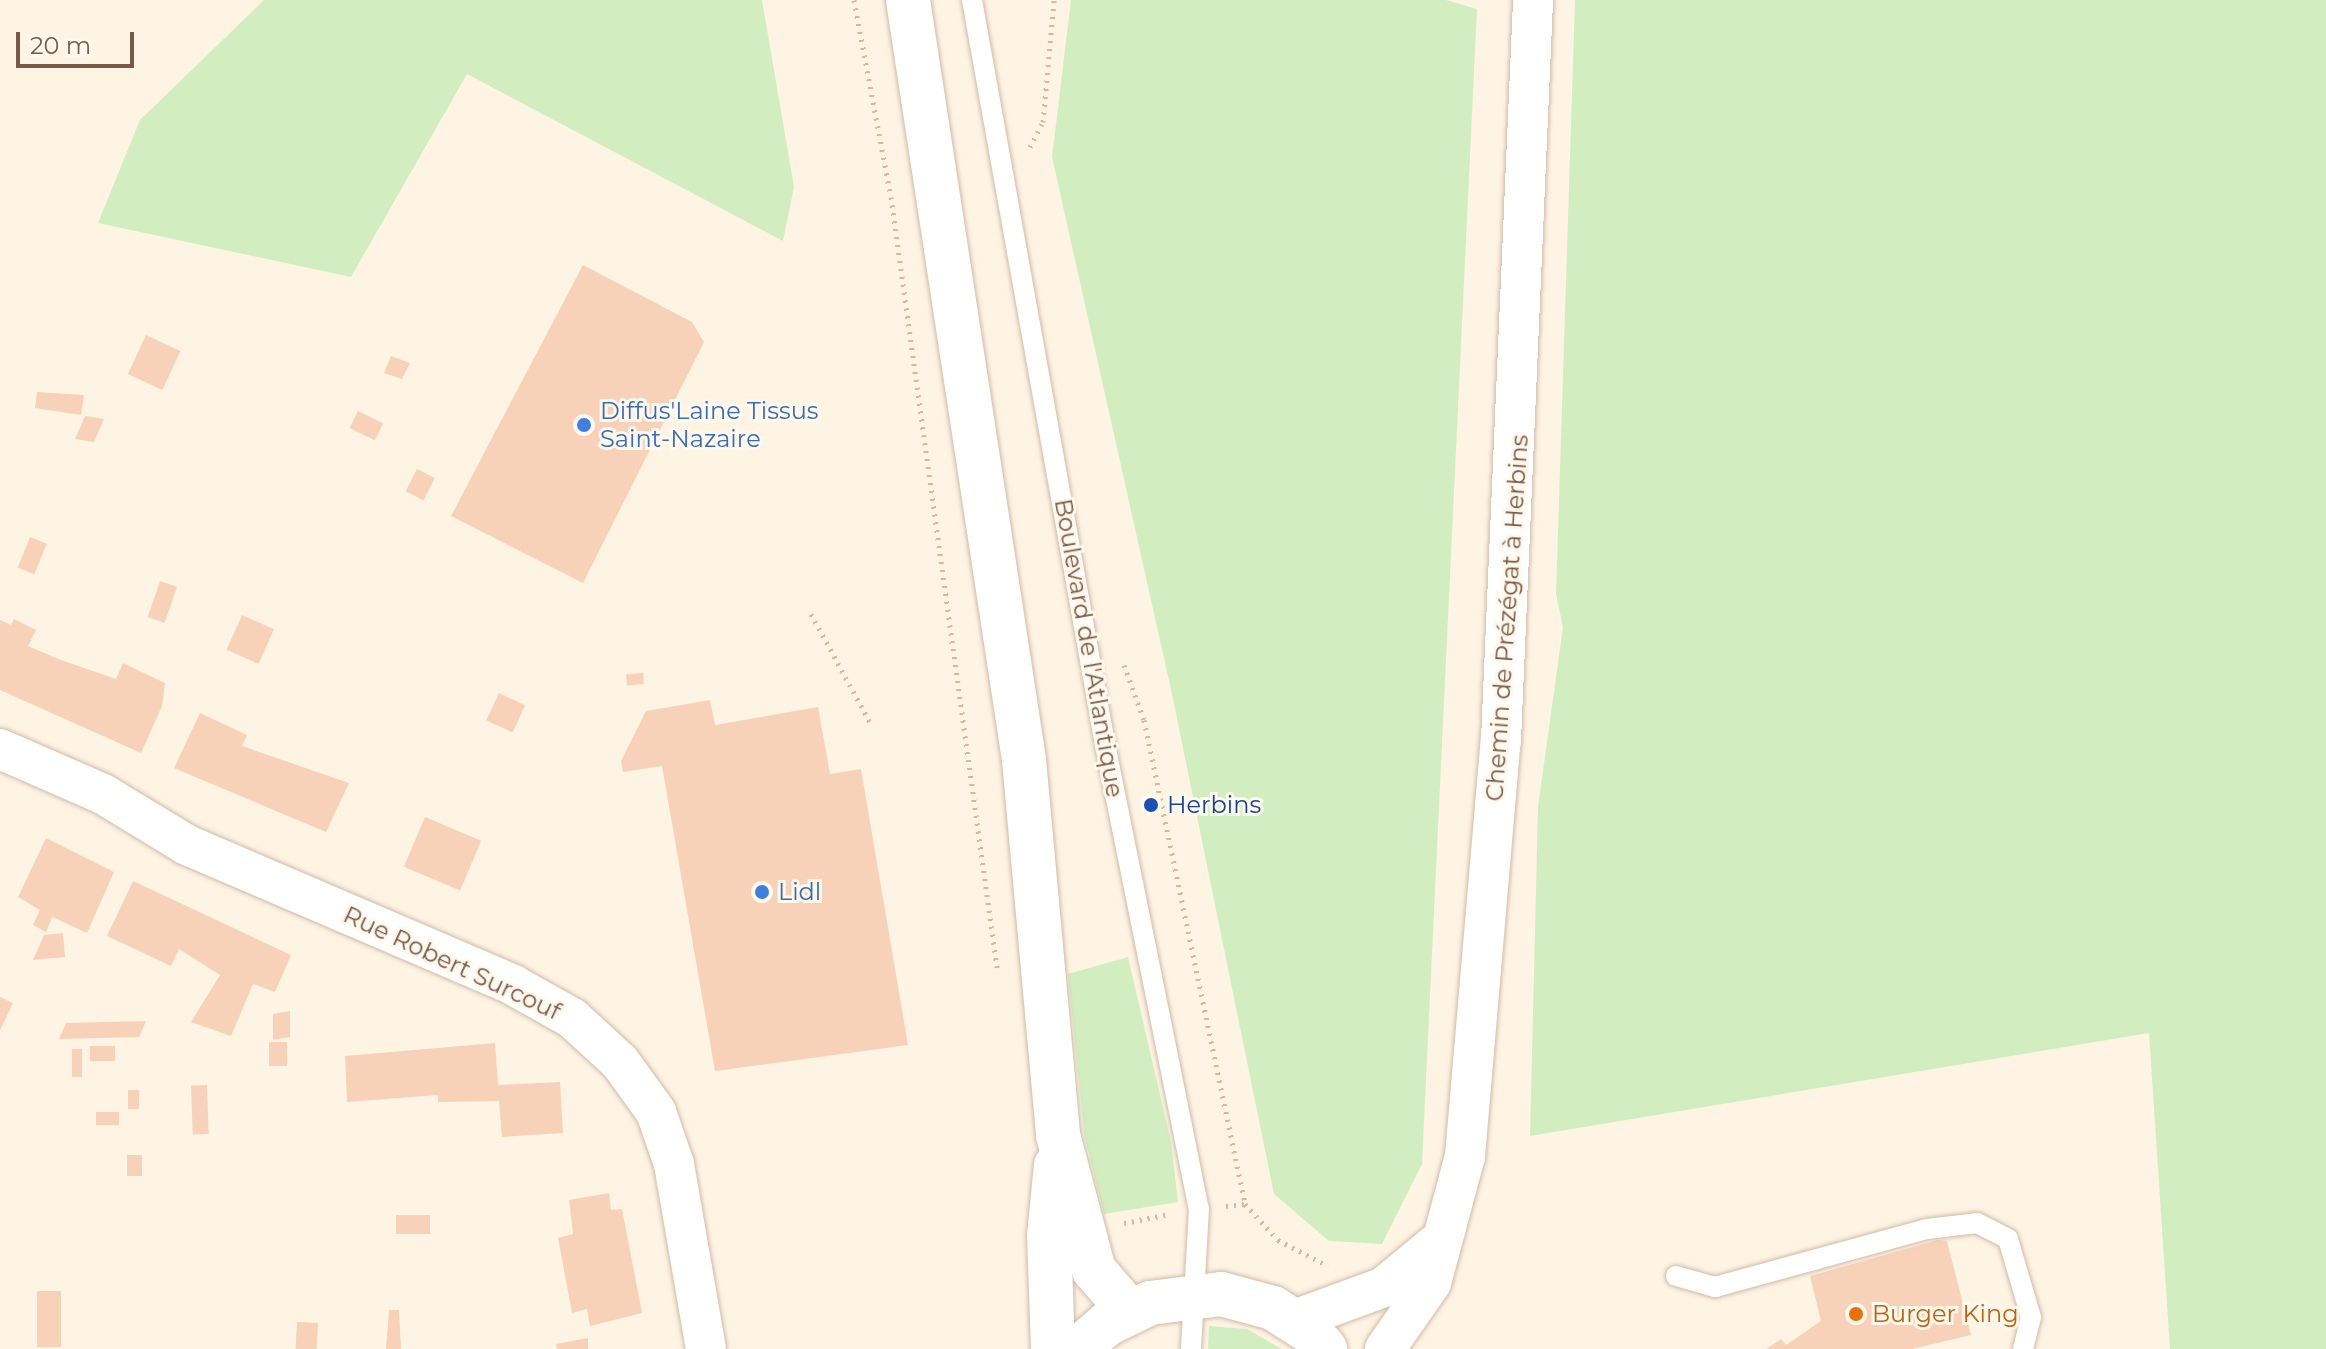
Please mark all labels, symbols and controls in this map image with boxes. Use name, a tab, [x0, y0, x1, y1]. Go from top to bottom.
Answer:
scale bar	[20, 16, 138, 66]
text: 20 m	[30, 31, 91, 60]
place label: Diffus'Laine Tissus Saint-Nazaire	[600, 397, 819, 453]
marker: Diffus'Laine Tissus Saint-Nazaire	[575, 416, 593, 434]
street label: Chemin de Prézégat à Herbins	[1480, 434, 1534, 802]
street label: Boulevard de l'Atlantique	[1049, 496, 1129, 800]
place label: Herbins	[1167, 791, 1261, 819]
marker: Herbins	[1142, 796, 1160, 814]
place label: Lidl	[778, 878, 821, 906]
marker: Lidl	[753, 883, 771, 901]
street label: Rue Robert Surcouf	[339, 900, 565, 1026]
place label: Burger King	[1872, 1300, 2019, 1328]
marker: Burger King	[1847, 1305, 1865, 1323]

